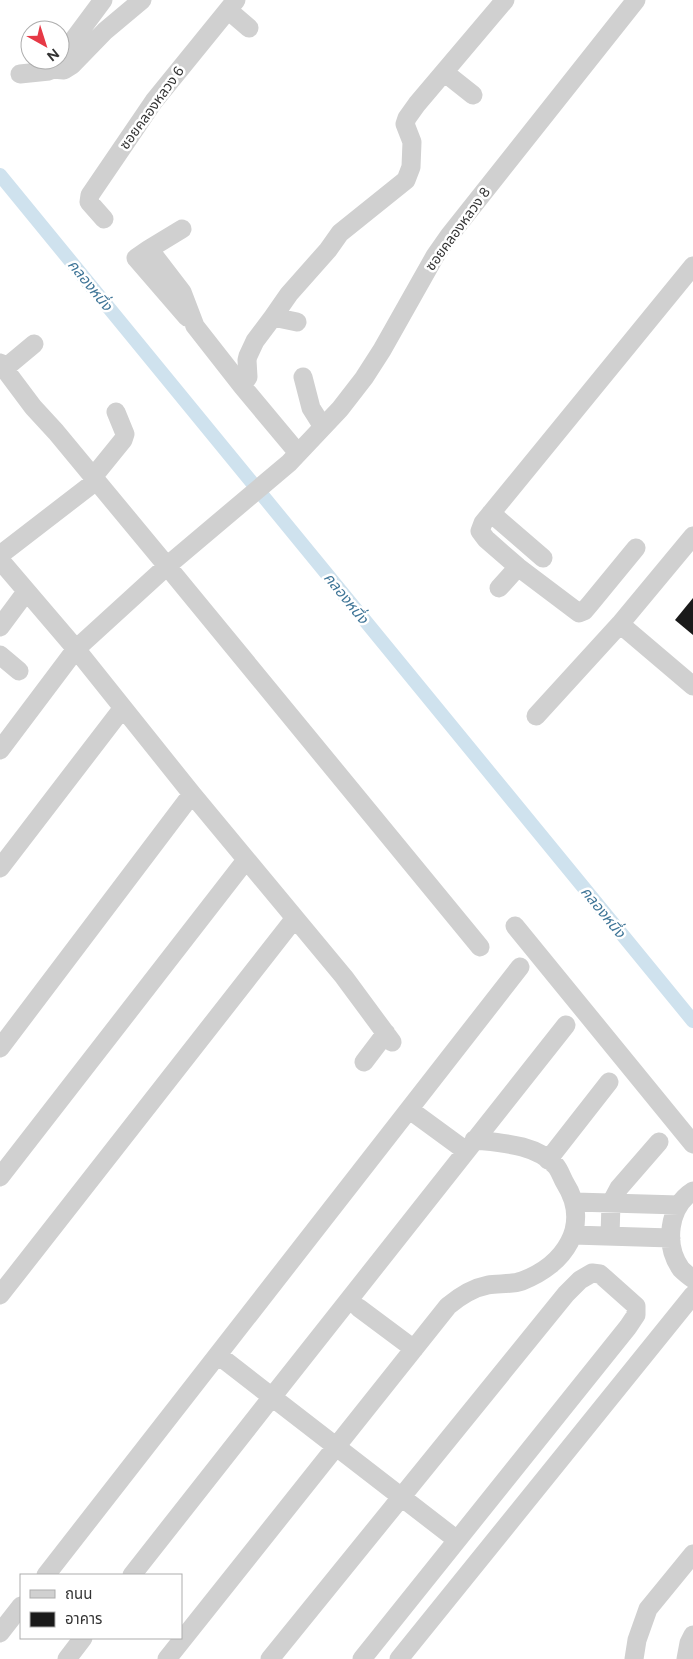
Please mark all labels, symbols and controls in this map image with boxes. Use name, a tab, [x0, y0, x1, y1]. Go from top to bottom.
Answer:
north arrow	[20, 20, 70, 70]
text: N	[43, 45, 62, 65]
street label: ซอยคลองหลวง 6	[116, 63, 188, 153]
street label: ซอยคลองหลวง 8	[422, 184, 494, 274]
water label: คลองหนึ่ง	[64, 255, 118, 315]
water label: คลองหนึ่ง	[320, 568, 374, 628]
water label: คลองหนึ่ง	[577, 882, 631, 942]
legend	[20, 1574, 182, 1639]
text: ถนน	[65, 1585, 92, 1603]
text: อาคาร	[65, 1610, 102, 1628]

